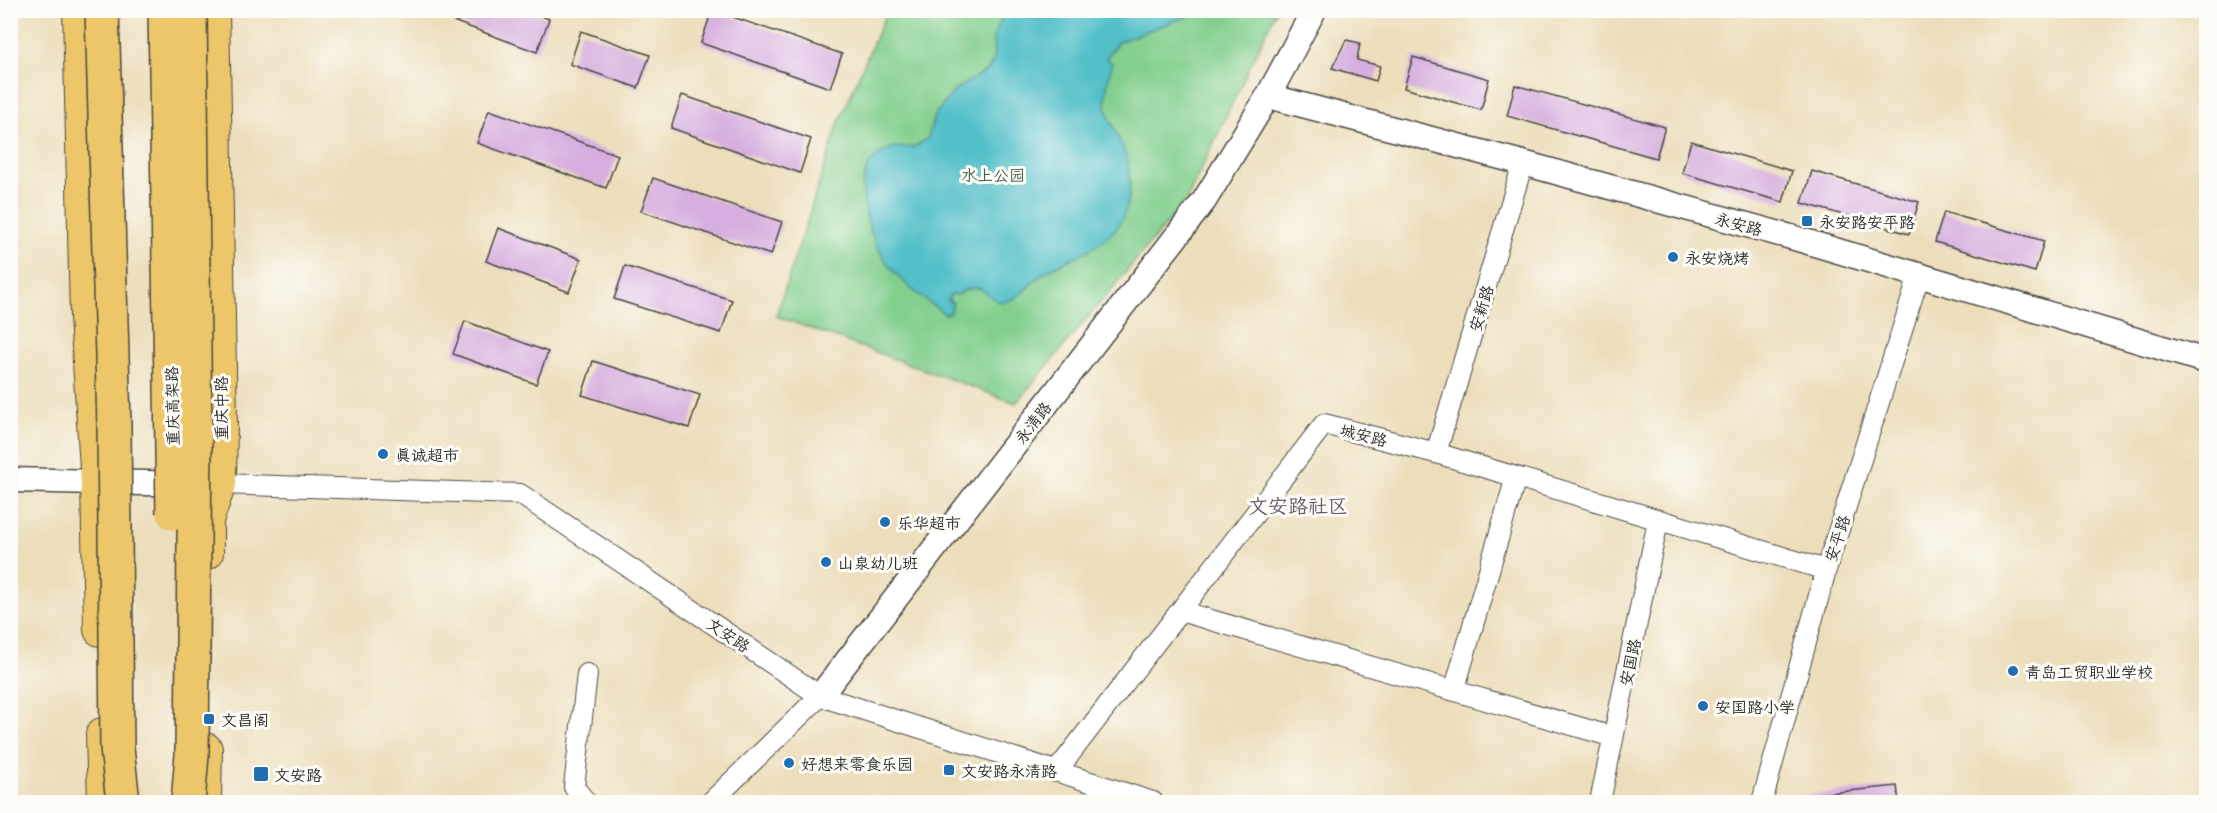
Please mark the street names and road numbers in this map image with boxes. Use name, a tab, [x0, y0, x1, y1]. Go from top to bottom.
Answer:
street label: 永安路	[1713, 205, 1765, 241]
street label: 安新路	[1462, 282, 1498, 334]
street label: 重庆高架路	[158, 366, 184, 446]
street label: 重庆中路	[208, 376, 232, 440]
street label: 永清路	[1008, 396, 1056, 448]
street label: 城安路	[1338, 417, 1390, 451]
street label: 安平路	[1817, 511, 1855, 565]
street label: 文安路	[702, 611, 756, 657]
street label: 安国路	[1612, 636, 1646, 688]

